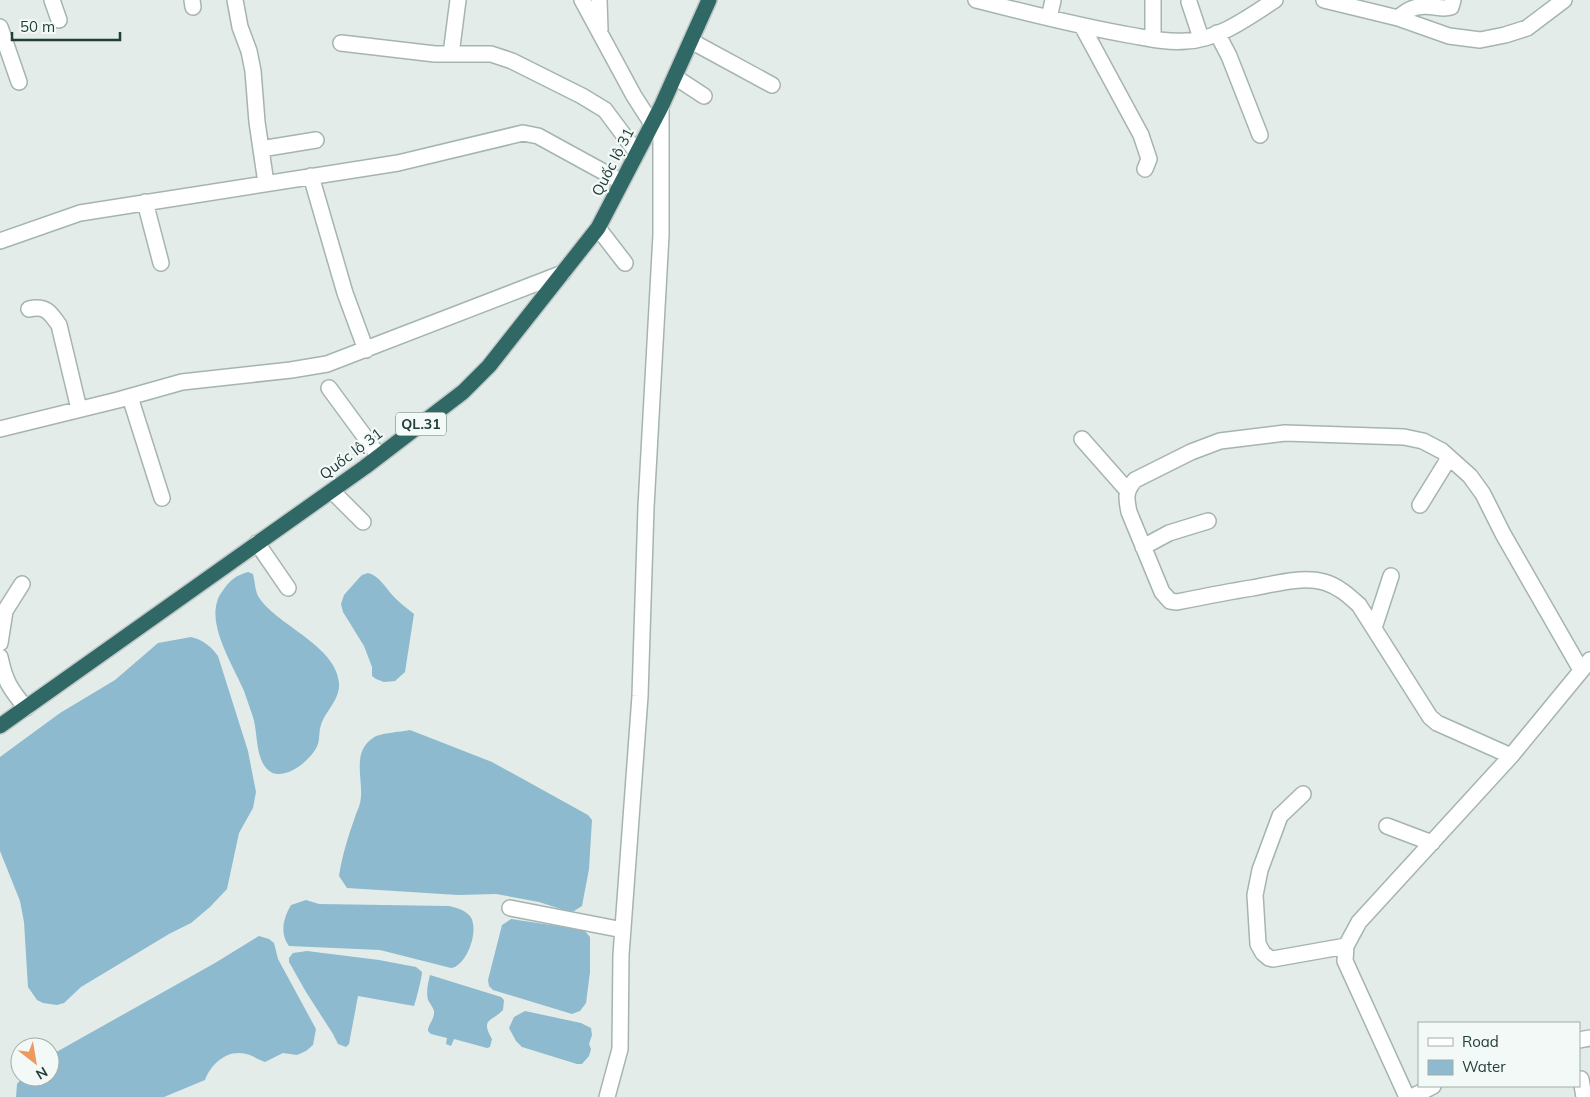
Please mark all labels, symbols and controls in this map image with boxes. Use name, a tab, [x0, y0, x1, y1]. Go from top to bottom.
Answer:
scale bar	[12, 10, 120, 42]
text: 50 m	[20, 17, 55, 36]
street label: Quốc lộ 31	[587, 124, 638, 199]
road number: QL.31	[396, 412, 446, 436]
street label: Quốc lộ 31	[315, 424, 386, 484]
legend	[1418, 1022, 1580, 1087]
text: Road	[1462, 1032, 1499, 1051]
north arrow	[10, 1037, 60, 1087]
text: Water	[1462, 1057, 1506, 1076]
text: N	[33, 1063, 51, 1084]

